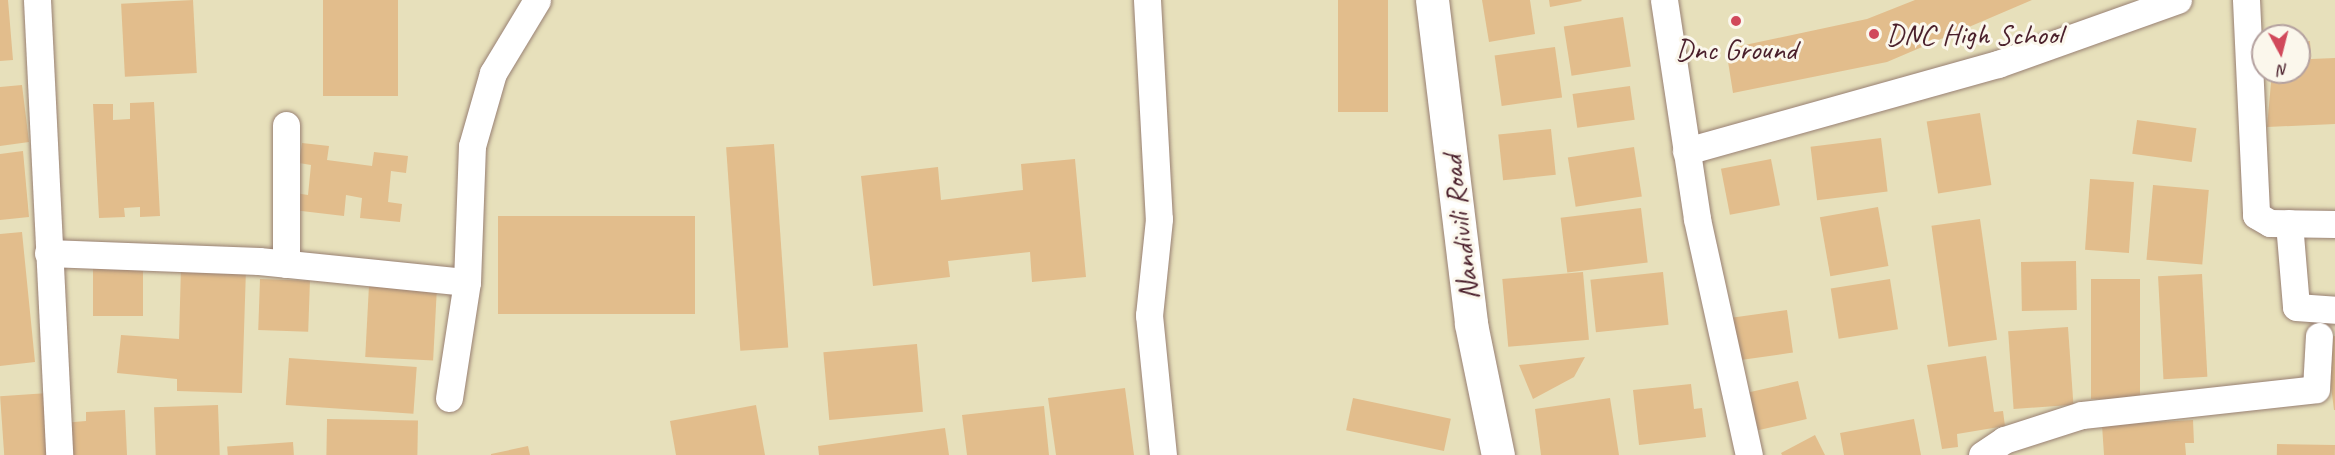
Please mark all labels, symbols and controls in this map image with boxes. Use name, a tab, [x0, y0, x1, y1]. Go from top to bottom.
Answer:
marker: Dnc Ground	[1729, 14, 1743, 28]
place label: DNC High School	[1886, 16, 2061, 52]
north arrow	[2251, 24, 2311, 84]
marker: DNC High School	[1867, 27, 1881, 41]
place label: Dnc Ground	[1675, 31, 1797, 67]
text: N	[2277, 59, 2289, 80]
street label: Nandivili Road	[1433, 154, 1487, 302]

